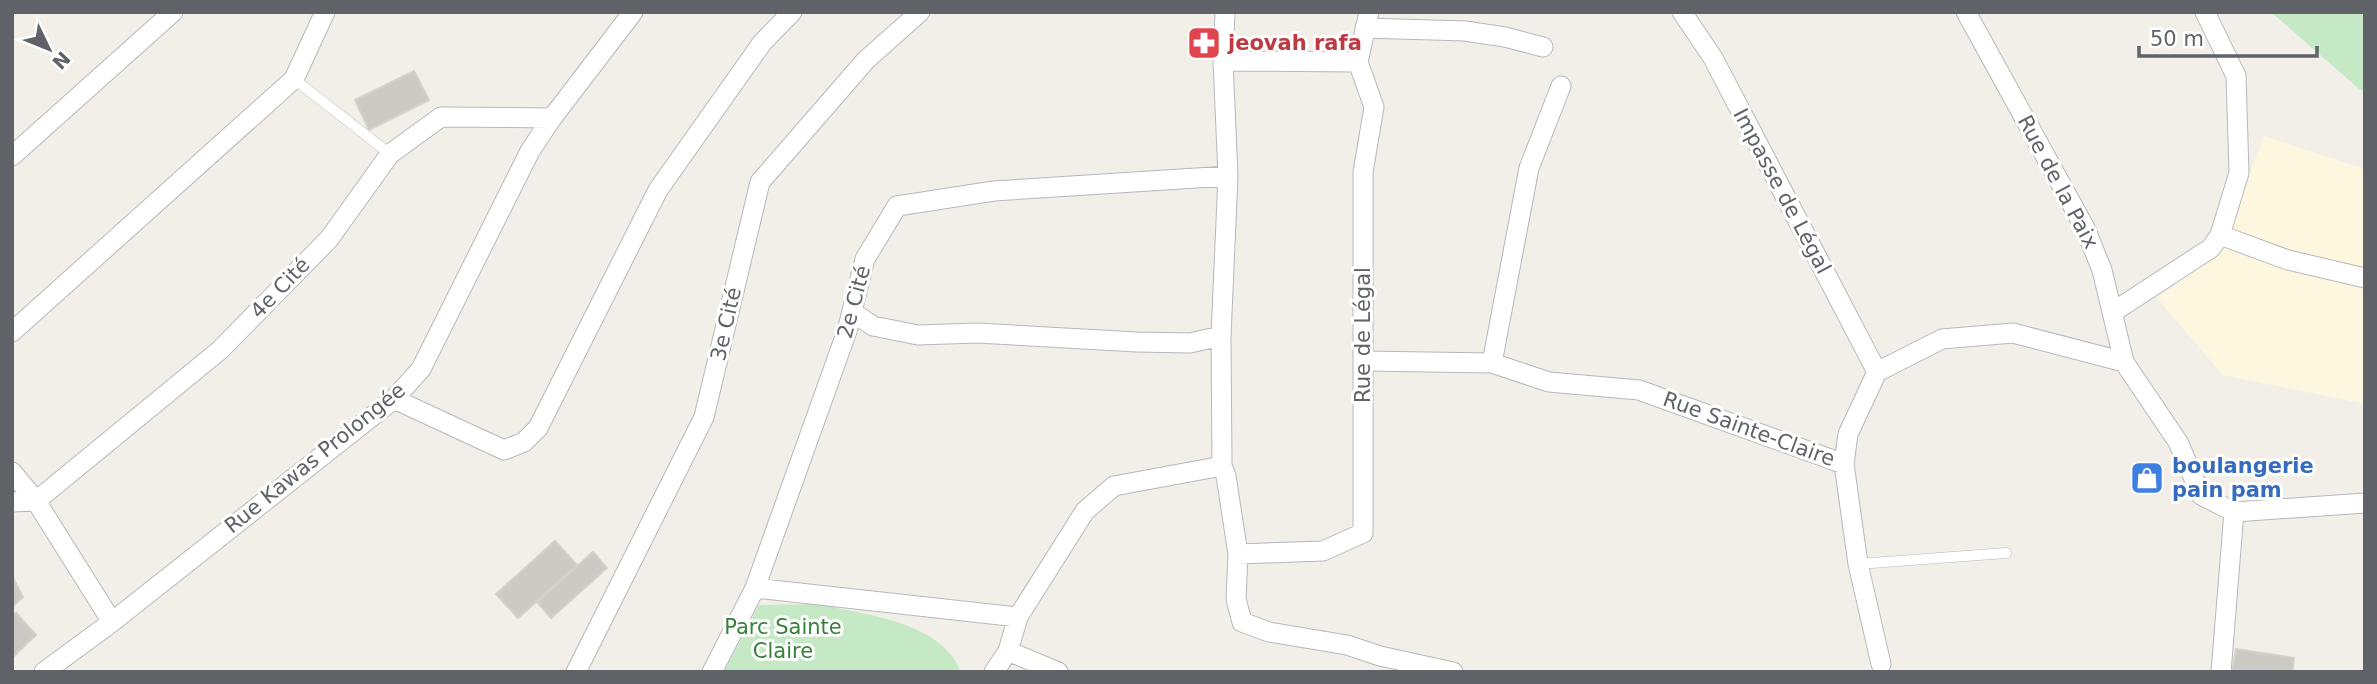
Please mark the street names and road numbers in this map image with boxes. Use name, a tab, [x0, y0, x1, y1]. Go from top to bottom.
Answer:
street label: Impasse de Légal	[1728, 104, 1836, 278]
street label: Rue de la Paix	[2013, 111, 2103, 253]
street label: 4e Cité	[245, 253, 315, 323]
street label: 2e Cité	[833, 263, 875, 341]
street label: Rue de Légal	[1351, 267, 1375, 403]
street label: 3e Cité	[706, 285, 746, 363]
street label: Rue Kawas Prolongée	[220, 378, 410, 538]
street label: Rue Sainte-Claire	[1660, 387, 1838, 471]

